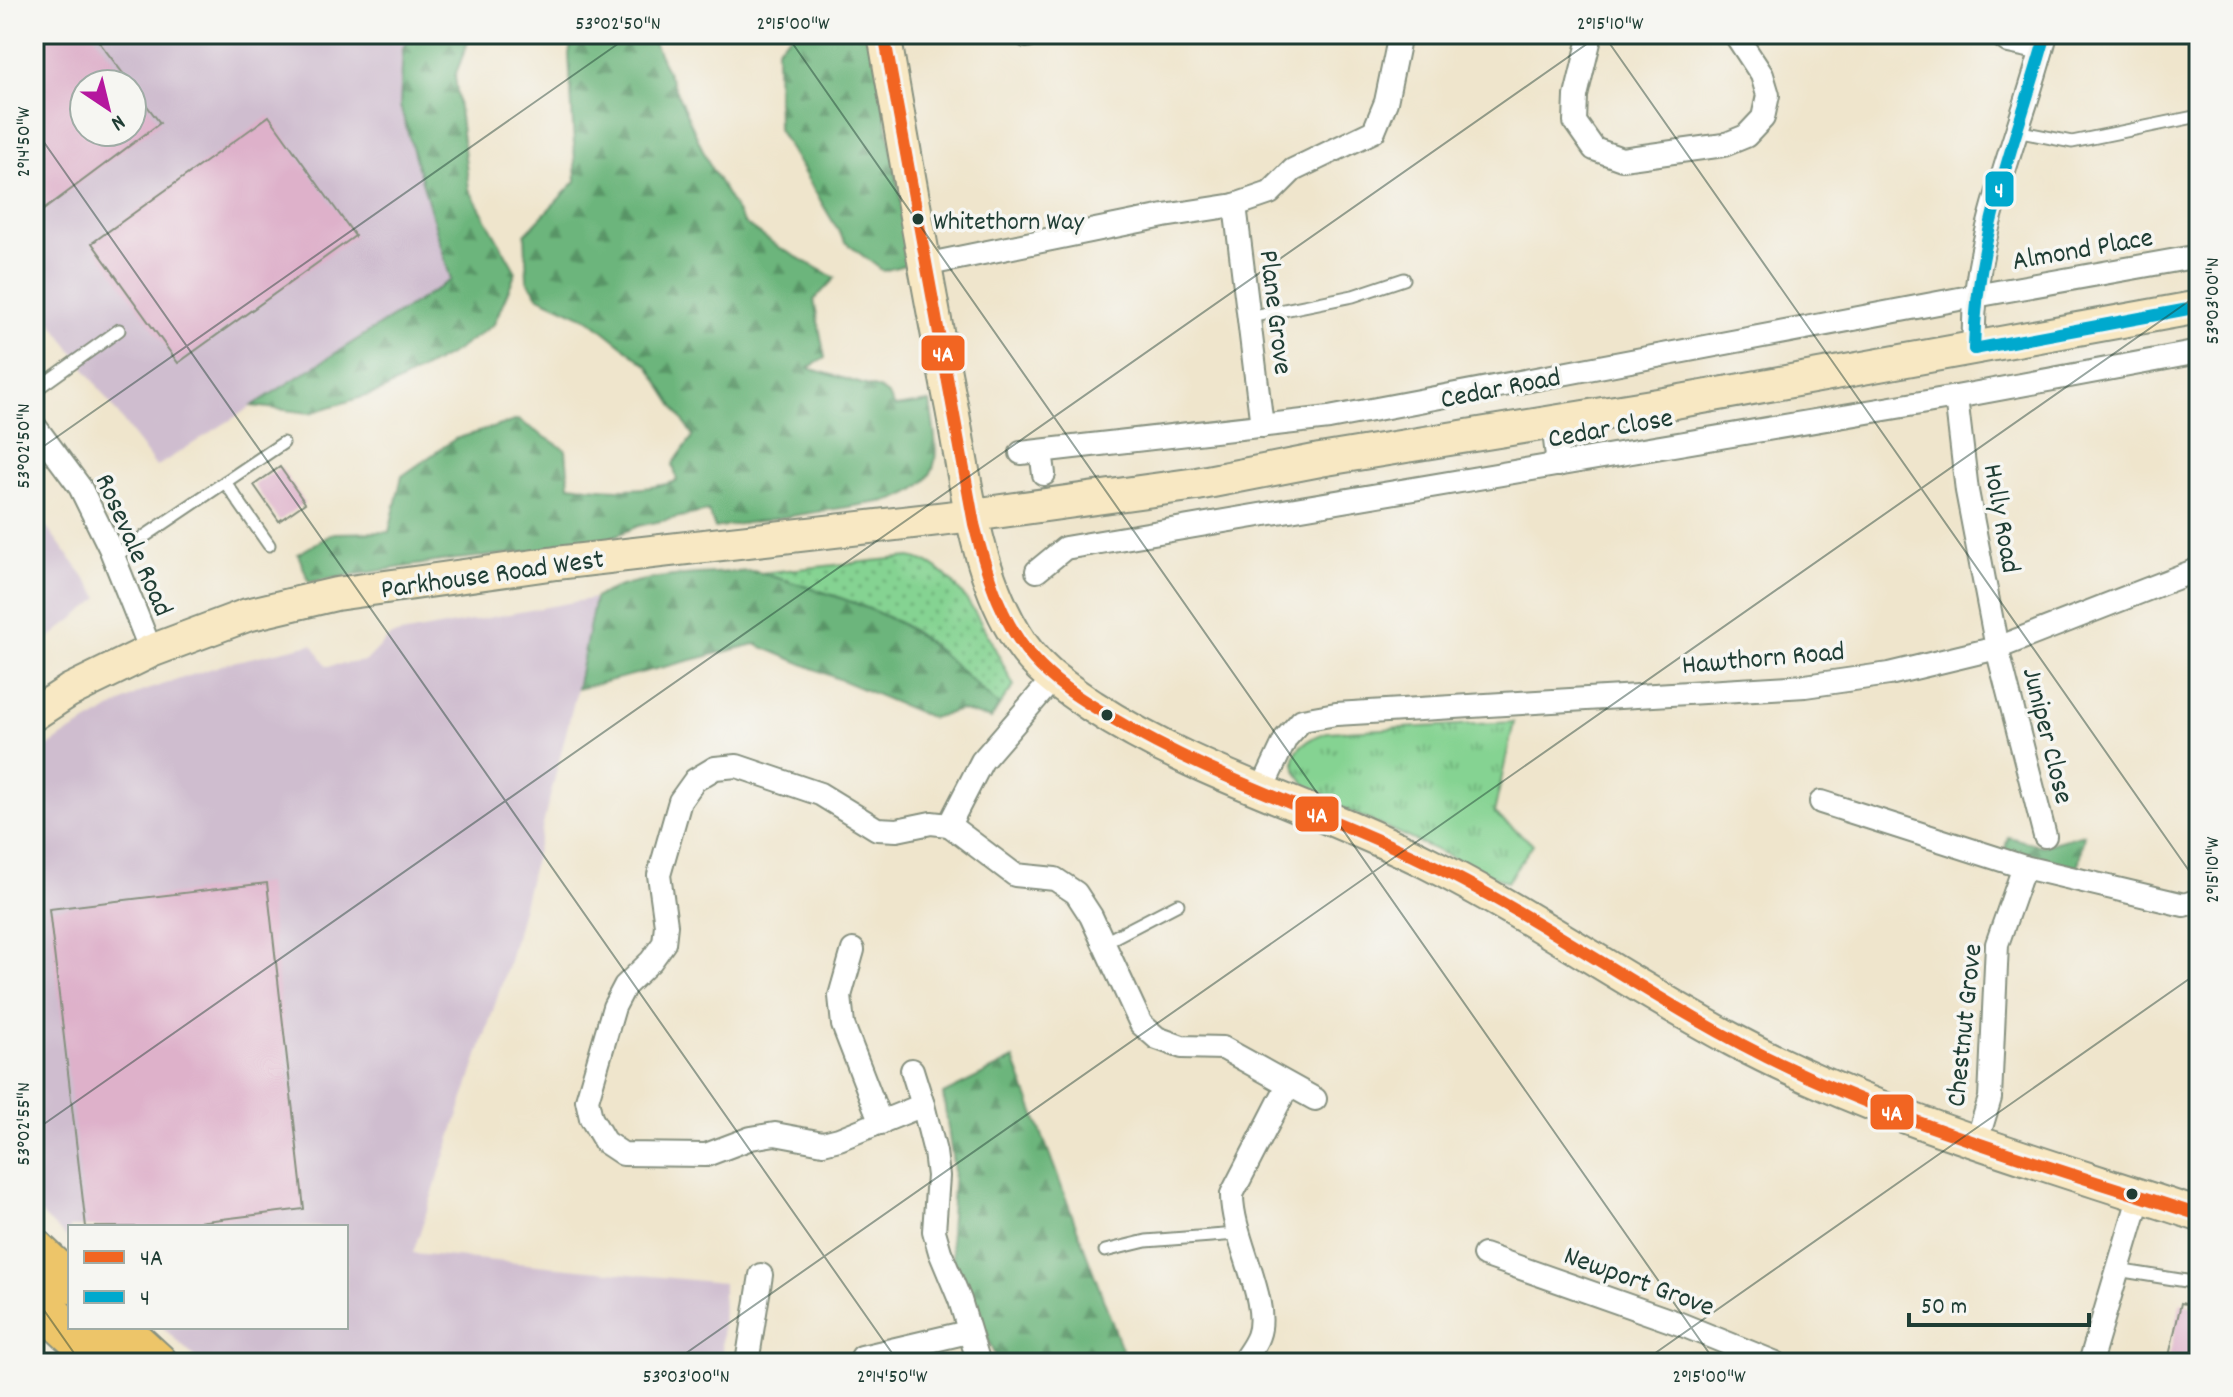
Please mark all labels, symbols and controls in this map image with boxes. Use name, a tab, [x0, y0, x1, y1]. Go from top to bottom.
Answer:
text: 53°02'50"N	[575, 11, 661, 39]
text: 2°15'00"W	[756, 11, 830, 39]
text: 2°15'10"W	[1577, 11, 1644, 39]
north arrow	[68, 68, 148, 148]
text: 2°14'50"W	[11, 106, 39, 177]
text: N	[104, 106, 131, 137]
line badge: 4	[1984, 170, 2015, 208]
text: 4	[1994, 177, 2004, 208]
place label: Whitethorn Way	[933, 205, 1084, 242]
marker: Whitethorn Way	[910, 211, 926, 227]
street label: Almond Place	[2009, 220, 2156, 284]
street label: Plane Grove	[1246, 248, 1301, 377]
text: 53°03'00"N	[2200, 257, 2228, 345]
line badge: 4A	[920, 334, 966, 372]
text: 4A	[932, 341, 954, 372]
street label: Cedar Road	[1437, 360, 1564, 422]
street label: Cedar Close	[1545, 400, 1677, 462]
text: 53°02'50"N	[11, 403, 39, 489]
street label: Holly Road	[1970, 461, 2028, 577]
street label: Rosevale Road	[82, 468, 181, 624]
street label: Parkhouse Road West	[379, 541, 607, 612]
street label: Hawthorn Road	[1680, 634, 1846, 688]
street label: Juniper Close	[2009, 664, 2081, 809]
unlabelled marker	[1099, 707, 1115, 723]
line badge: 4A	[1294, 795, 1340, 833]
text: 4A	[1306, 802, 1328, 833]
text: 2°15'10"W	[2200, 836, 2228, 903]
street label: Chestnut Grove	[1939, 942, 1995, 1109]
text: 53°02'55"N	[11, 1082, 39, 1166]
line badge: 4A	[1869, 1093, 1915, 1131]
text: 4A	[1881, 1100, 1903, 1131]
unlabelled marker	[2124, 1186, 2140, 1202]
legend	[68, 1225, 348, 1329]
street label: Newport Grove	[1557, 1238, 1719, 1329]
text: 4A	[140, 1243, 163, 1277]
scale bar	[1909, 1277, 2089, 1327]
text: 4	[140, 1283, 150, 1317]
text: 50 m	[1921, 1291, 1967, 1325]
text: 53°03'00"N	[642, 1364, 730, 1392]
text: 2°14'50"W	[857, 1364, 928, 1392]
text: 2°15'00"W	[1672, 1364, 1746, 1392]

